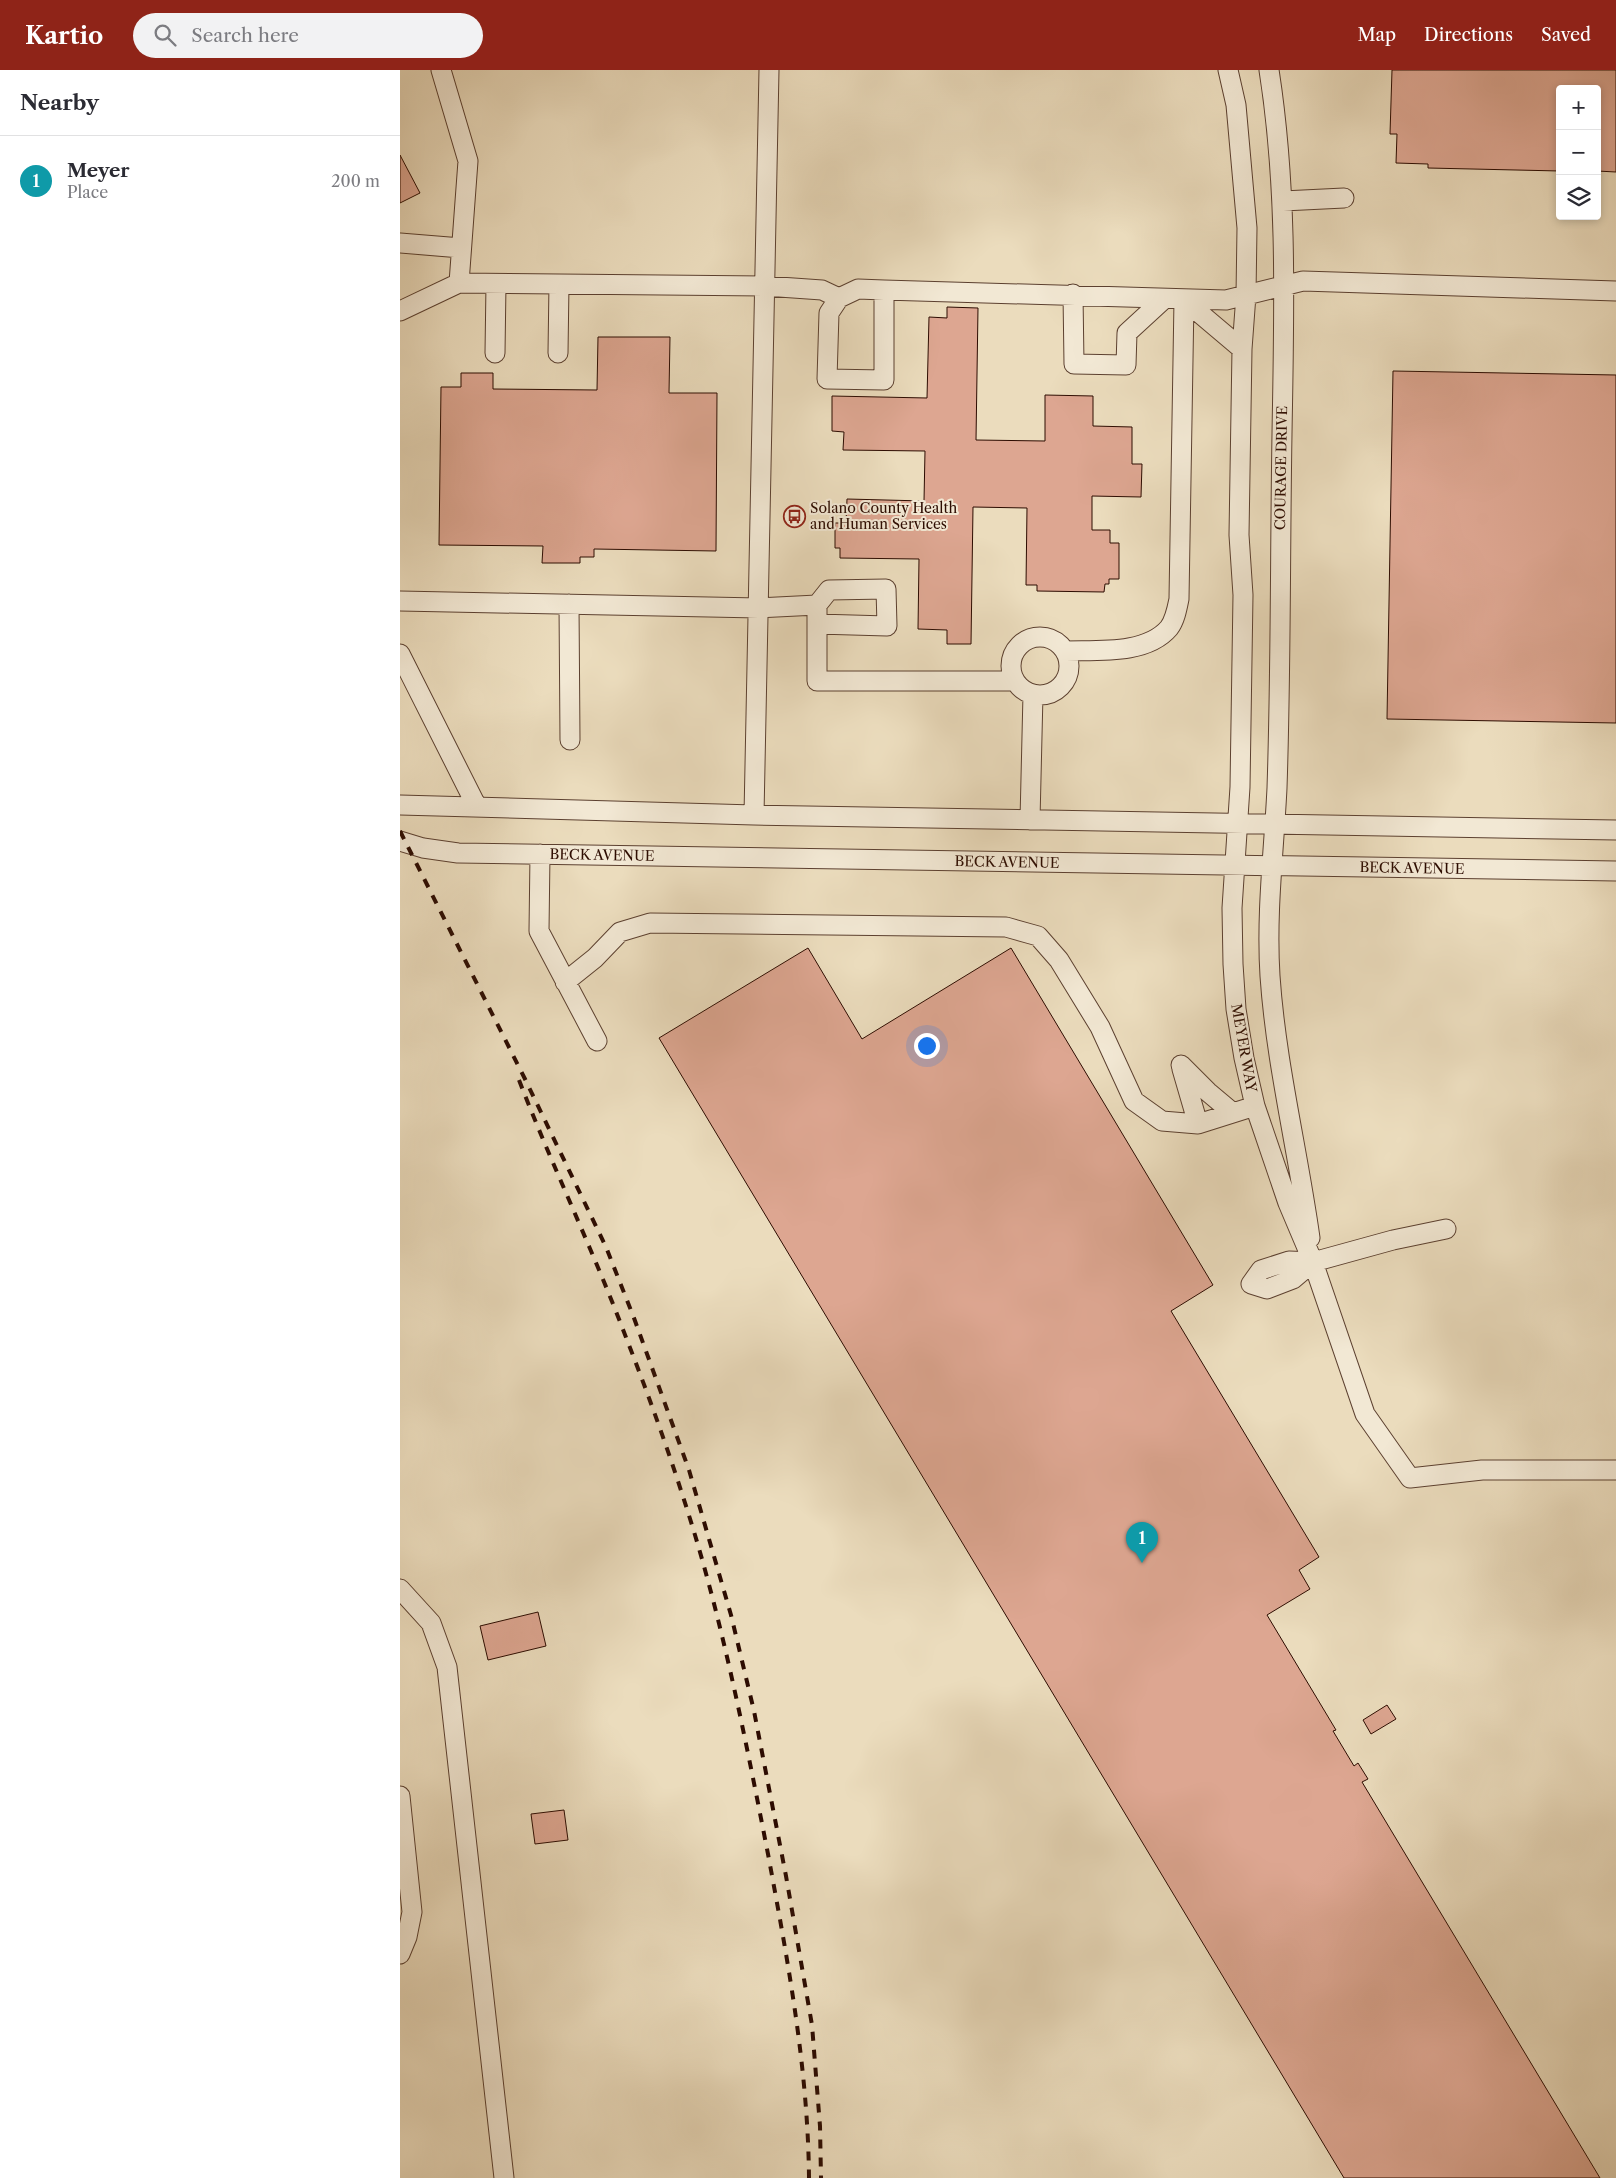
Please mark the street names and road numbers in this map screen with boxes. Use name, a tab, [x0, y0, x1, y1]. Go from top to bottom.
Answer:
street label: COURAGE DRIVE	[1271, 406, 1291, 530]
street label: BECK AVENUE	[549, 845, 655, 865]
street label: BECK AVENUE	[954, 852, 1060, 872]
street label: BECK AVENUE	[1359, 858, 1465, 878]
street label: MEYER WAY	[1227, 1002, 1261, 1095]

